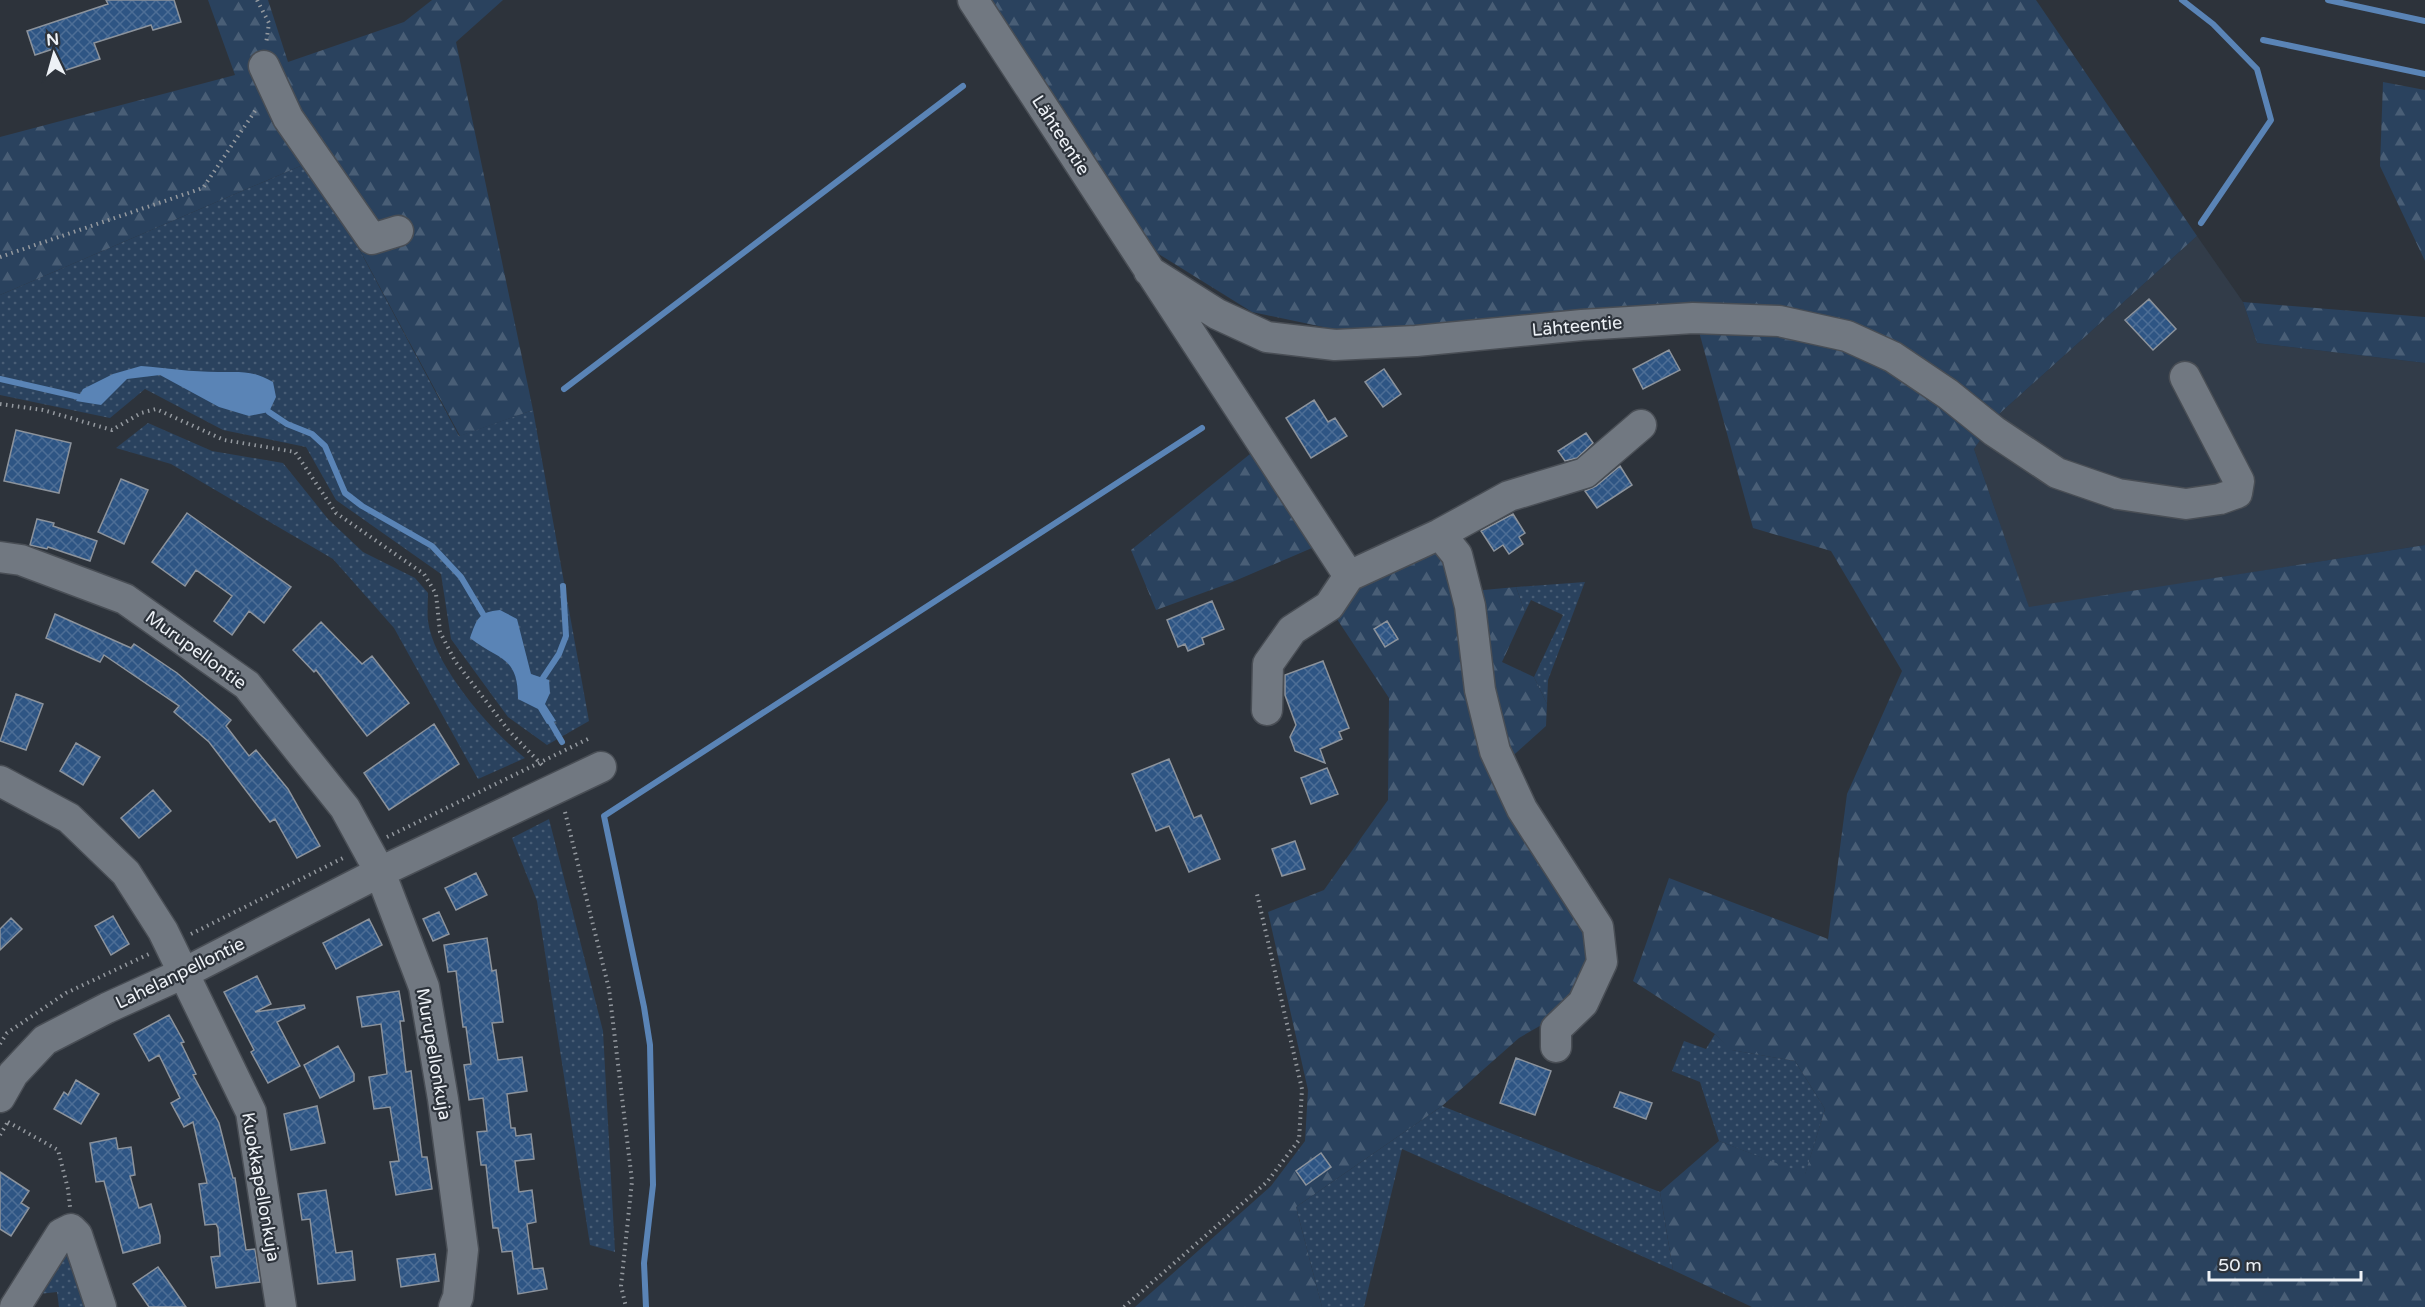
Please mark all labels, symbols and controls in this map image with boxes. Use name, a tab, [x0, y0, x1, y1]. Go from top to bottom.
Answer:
north arrow	[24, 24, 84, 84]
text: N	[46, 30, 60, 51]
street label: Lähteentie	[1027, 91, 1095, 179]
street label: Lähteentie	[1531, 311, 1623, 341]
street label: Murupellontie	[141, 606, 251, 694]
street label: Lahelanpellontie	[112, 932, 248, 1014]
street label: Murupellonkuja	[412, 986, 456, 1122]
street label: Kuokkapellonkuja	[237, 1111, 285, 1263]
scale bar	[2209, 1244, 2360, 1282]
text: 50 m	[2218, 1254, 2262, 1276]

